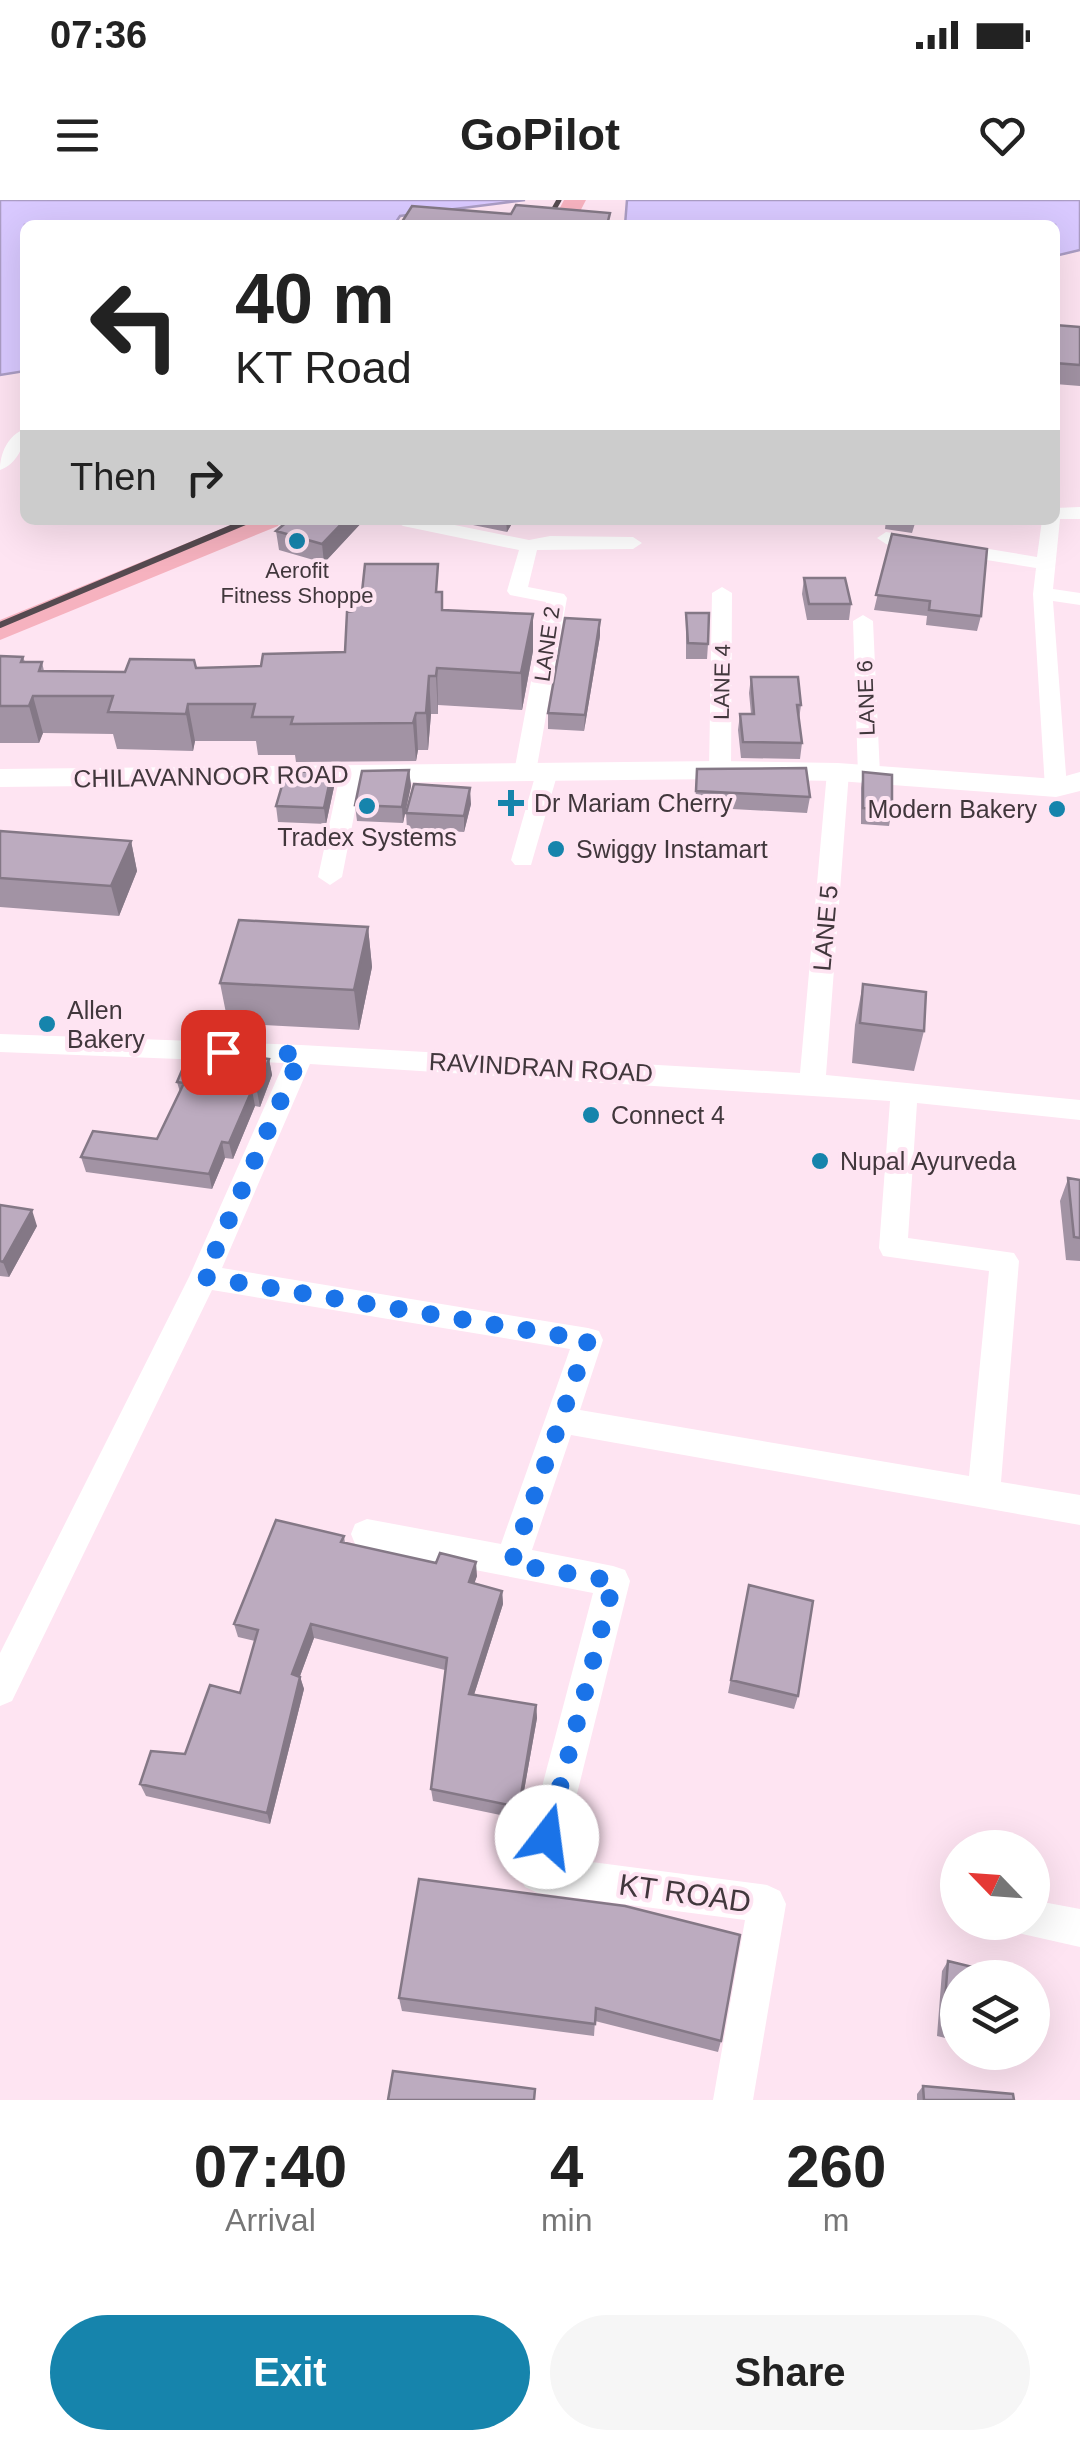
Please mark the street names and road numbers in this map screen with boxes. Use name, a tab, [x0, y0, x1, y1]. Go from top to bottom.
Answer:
street label: LANE 2	[529, 605, 565, 683]
street label: LANE 4	[709, 644, 735, 720]
street label: LANE 6	[852, 660, 880, 736]
street label: CHILAVANNOOR ROAD	[73, 760, 349, 792]
street label: LANE 5	[807, 884, 843, 972]
street label: RAVINDRAN ROAD	[428, 1047, 654, 1087]
street label: KT ROAD	[617, 1867, 753, 1919]

